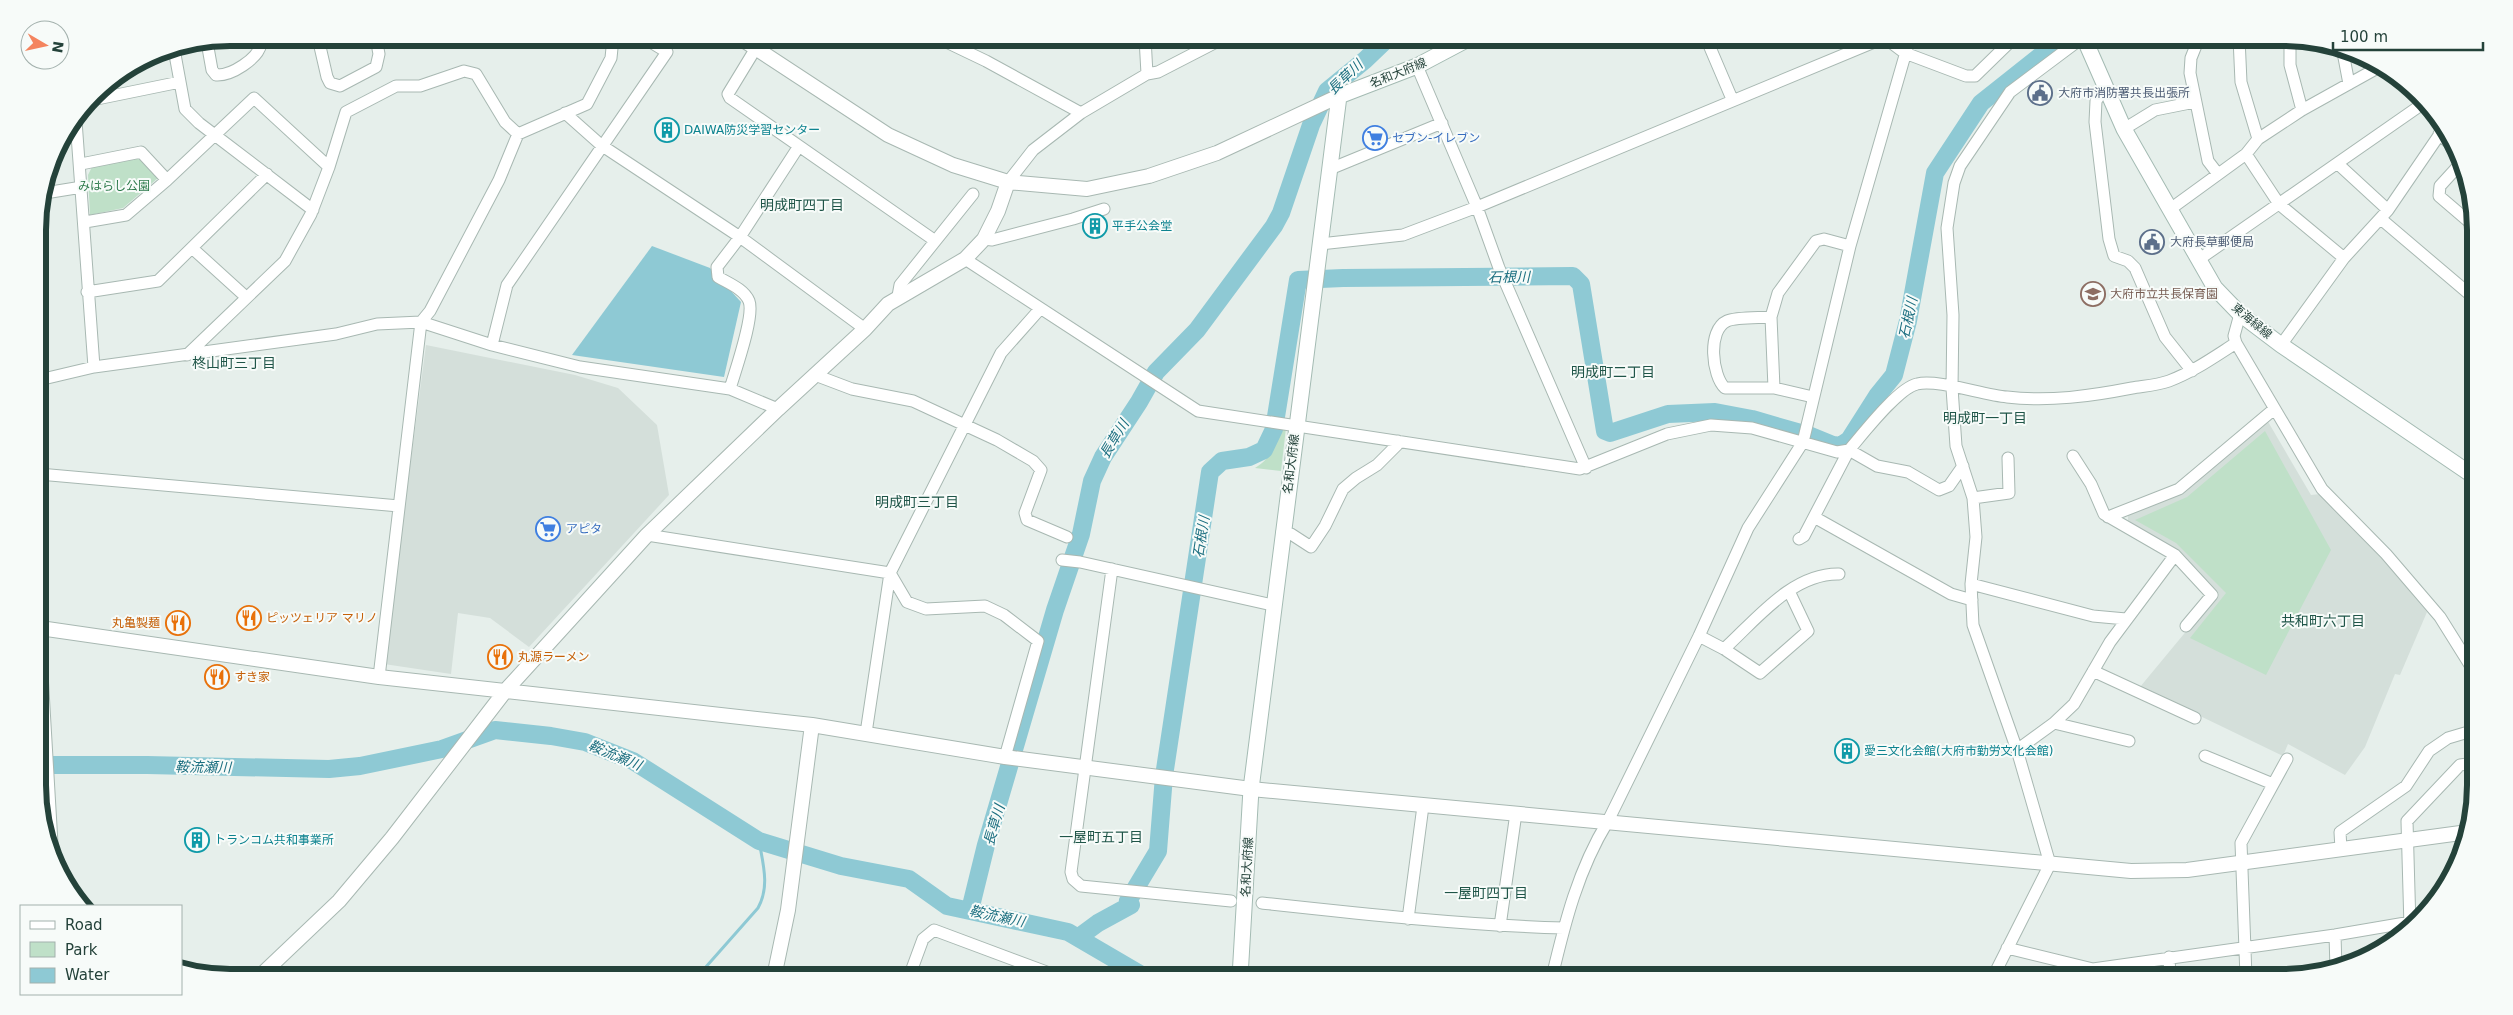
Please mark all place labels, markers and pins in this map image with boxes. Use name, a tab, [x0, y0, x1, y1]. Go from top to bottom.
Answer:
public building icon: 大府市消防署共長出張所	[2027, 80, 2053, 106]
place label: 大府市消防署共長出張所	[2058, 86, 2190, 100]
building icon: DAIWA防災学習センター	[654, 117, 680, 143]
place label: DAIWA防災学習センター	[684, 123, 820, 137]
supermarket icon: セブン-イレブン	[1362, 125, 1388, 151]
place label: セブン-イレブン	[1392, 131, 1480, 145]
building icon: 平手公会堂	[1082, 213, 1108, 239]
place label: 平手公会堂	[1112, 219, 1172, 233]
public building icon: 大府長草郵便局	[2139, 229, 2165, 255]
place label: 大府長草郵便局	[2170, 235, 2254, 249]
school or university icon: 大府市立共長保育園	[2080, 281, 2106, 307]
place label: 大府市立共長保育園	[2110, 287, 2218, 301]
supermarket icon: アピタ	[535, 516, 561, 542]
place label: アピタ	[566, 522, 602, 536]
restaurant icon: ピッツェリア マリノ	[236, 605, 262, 631]
restaurant icon: 丸亀製麺	[165, 610, 191, 636]
place label: ピッツェリア マリノ	[266, 611, 378, 625]
place label: 丸亀製麺	[112, 616, 160, 630]
restaurant icon: 丸源ラーメン	[487, 644, 513, 670]
place label: 丸源ラーメン	[518, 650, 590, 664]
restaurant icon: すき家	[204, 664, 230, 690]
place label: すき家	[234, 670, 270, 684]
building icon: 愛三文化会館(大府市勤労文化会館)	[1834, 738, 1860, 764]
place label: 愛三文化会館(大府市勤労文化会館)	[1864, 744, 2053, 758]
building icon: トランコム共和事業所	[184, 827, 210, 853]
place label: トランコム共和事業所	[214, 833, 334, 847]

